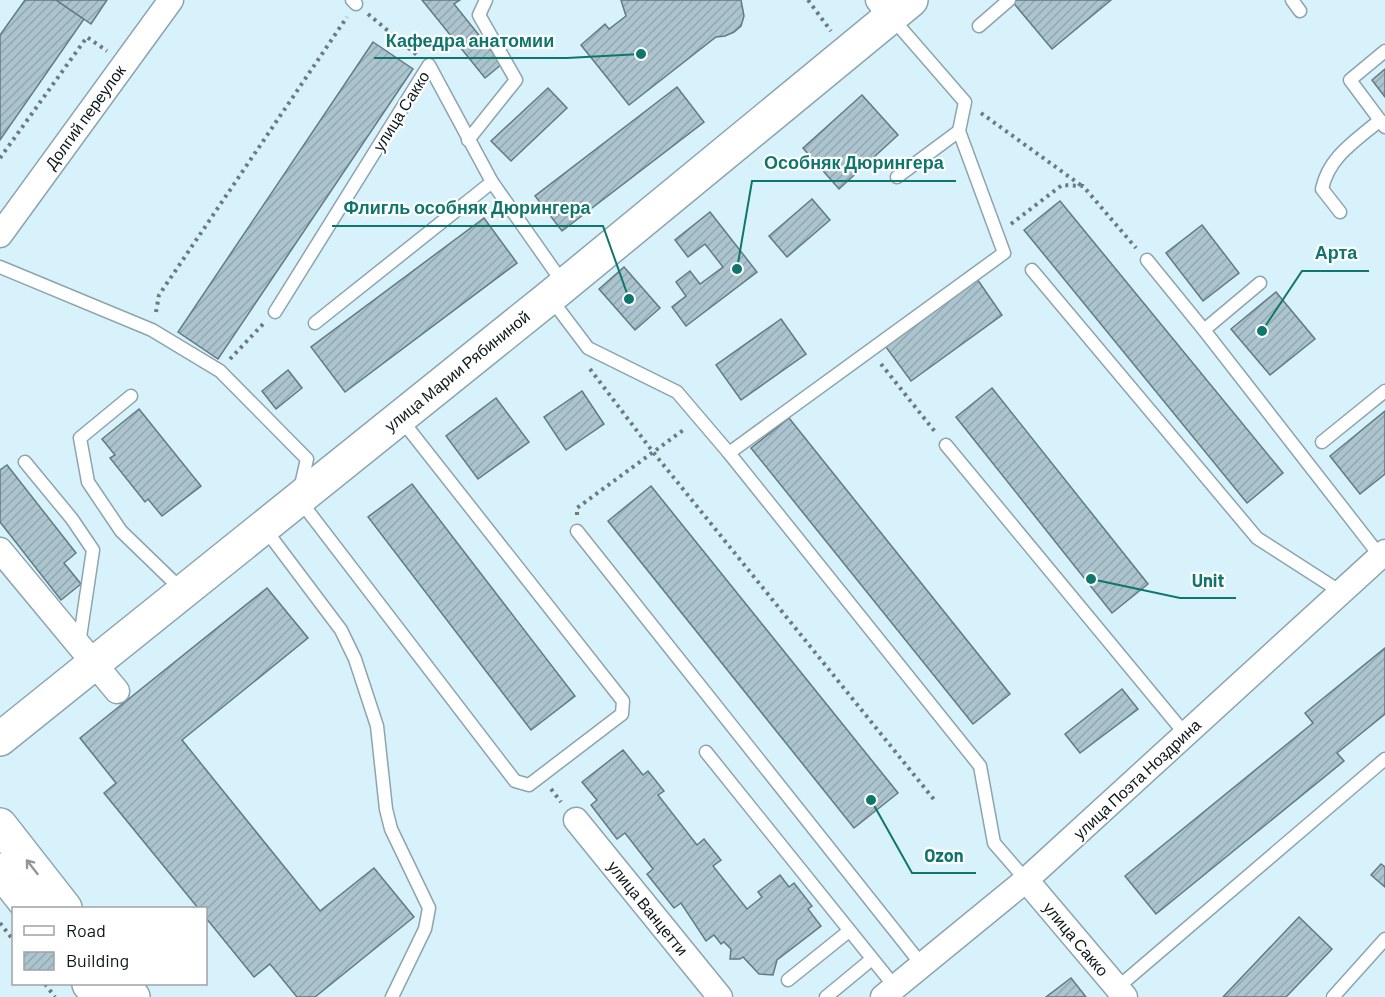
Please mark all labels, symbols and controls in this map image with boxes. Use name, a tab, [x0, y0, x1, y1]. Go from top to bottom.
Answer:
callout: Кафедра анатомии	[374, 22, 567, 58]
text: Кафедра анатомии	[386, 29, 554, 51]
street label: Долгий переулок	[40, 60, 129, 172]
street label: улица Сакко	[368, 67, 433, 154]
callout: Особняк Дюрингера	[752, 145, 956, 181]
text: Особняк Дюрингера	[764, 151, 945, 173]
callout: Флигль особняк Дюрингера	[332, 190, 603, 226]
text: Флигль особняк Дюрингера	[343, 196, 592, 218]
callout: Арта	[1302, 235, 1369, 271]
text: Арта	[1315, 241, 1358, 263]
street label: улица Марии Рябининой	[380, 306, 533, 435]
callout: Unit	[1180, 562, 1236, 598]
text: Unit	[1192, 569, 1224, 591]
street label: улица Поэта Ноздрина	[1069, 715, 1204, 842]
callout: Ozon	[912, 837, 976, 873]
text: Ozon	[924, 844, 964, 866]
street label: улица Ванцетти	[604, 856, 692, 959]
one-way arrow	[26, 859, 39, 875]
street label: улица Сакко	[1040, 898, 1113, 980]
legend	[12, 907, 207, 985]
text: Road	[66, 919, 106, 941]
text: Building	[66, 949, 129, 971]

